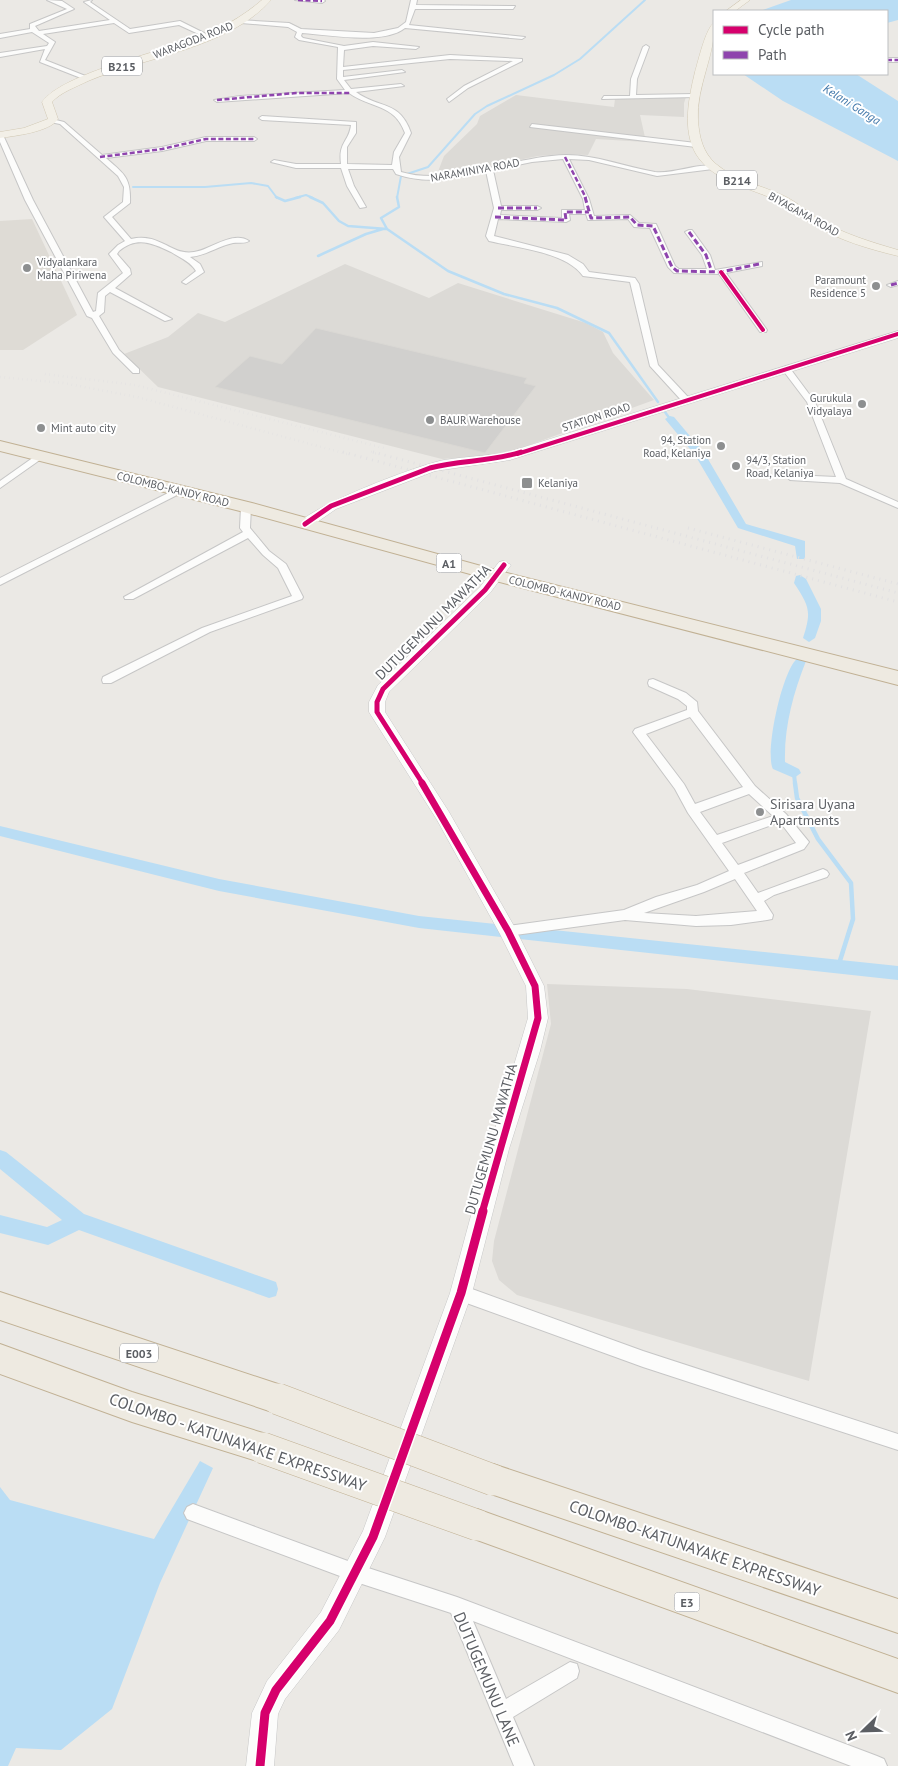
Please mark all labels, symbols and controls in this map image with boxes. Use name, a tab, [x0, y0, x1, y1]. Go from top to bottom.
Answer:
legend	[713, 10, 888, 75]
street label: WARAGODA ROAD	[151, 18, 235, 62]
text: Cycle path	[758, 20, 824, 39]
text: Path	[758, 45, 787, 64]
road number: B215	[102, 56, 142, 76]
water label: Kelani Ganga	[821, 80, 884, 128]
street label: NARAMINIYA ROAD	[429, 155, 521, 185]
road number: B214	[717, 170, 757, 190]
street label: BIYAGAMA ROAD	[766, 189, 842, 239]
place label: Vidyalankara Maha Piriwena	[36, 255, 106, 282]
marker: Vidyalankara Maha Piriwena	[21, 262, 33, 274]
place label: Paramount Residence 5	[810, 273, 866, 300]
marker: Paramount Residence 5	[870, 280, 882, 292]
place label: Gurukula Vidyalaya	[806, 391, 852, 418]
marker: Gurukula Vidyalaya	[856, 398, 868, 410]
street label: STATION ROAD	[560, 399, 632, 435]
place label: BAUR Warehouse	[440, 413, 521, 427]
marker: BAUR Warehouse	[424, 414, 436, 426]
place label: Mint auto city	[51, 421, 117, 435]
marker: Mint auto city	[35, 422, 47, 434]
place label: 94, Station Road, Kelaniya	[643, 433, 711, 460]
marker: 94, Station Road, Kelaniya	[715, 440, 727, 452]
place label: 94/3, Station Road, Kelaniya	[746, 453, 814, 480]
marker: 94/3, Station Road, Kelaniya	[730, 460, 742, 472]
street label: COLOMBO-KANDY ROAD	[115, 468, 231, 510]
marker: Kelaniya	[520, 476, 534, 490]
place label: Kelaniya	[538, 476, 578, 490]
road number: A1	[436, 554, 462, 572]
street label: DUTUGEMUNU MAWATHA	[371, 560, 495, 684]
street label: COLOMBO-KANDY ROAD	[507, 572, 623, 614]
place label: Sirisara Uyana Apartments	[770, 795, 855, 829]
marker: Sirisara Uyana Apartments	[754, 806, 766, 818]
street label: DUTUGEMUNU MAWATHA	[461, 1061, 521, 1217]
road number: E003	[120, 1344, 158, 1362]
street label: COLOMBO - KATUNAYAKE EXPRESSWAY	[107, 1388, 369, 1496]
street label: COLOMBO-KATUNAYAKE EXPRESSWAY	[567, 1495, 823, 1601]
road number: E3	[674, 1592, 700, 1611]
street label: DUTUGEMUNU LANE	[450, 1609, 524, 1749]
north arrow	[838, 1706, 888, 1756]
text: N	[841, 1728, 861, 1744]

